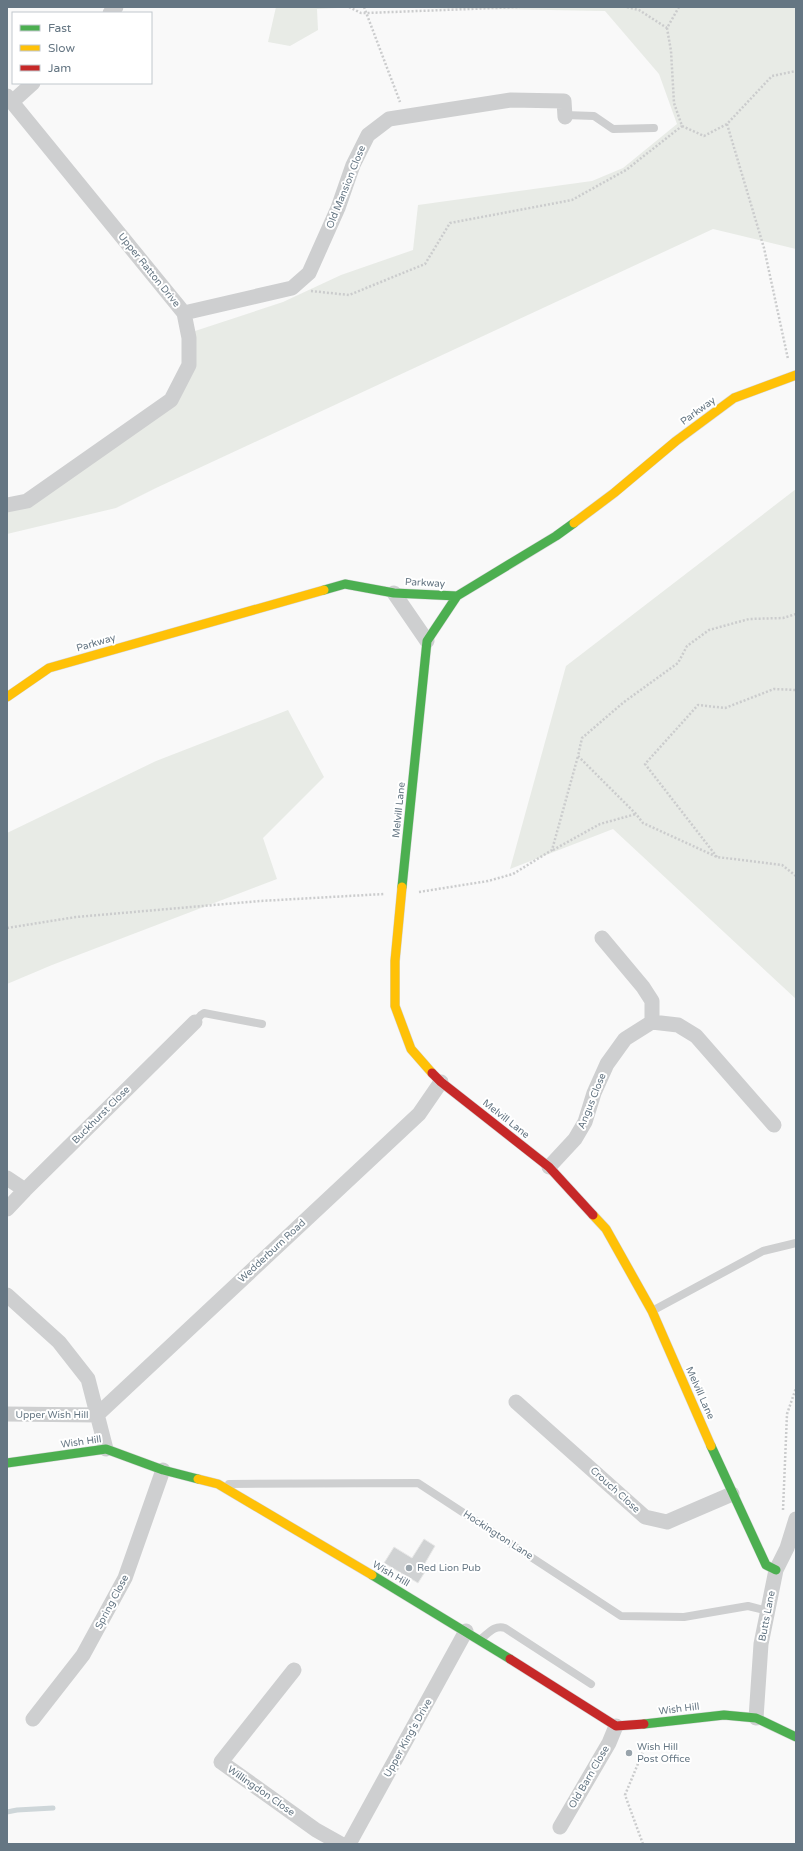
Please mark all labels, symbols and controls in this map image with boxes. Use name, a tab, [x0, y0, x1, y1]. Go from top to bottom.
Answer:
legend	[12, 12, 152, 84]
text: Fast	[48, 21, 72, 35]
text: Slow	[48, 41, 75, 55]
text: Jam	[48, 61, 71, 75]
street label: Old Mansion Close	[324, 143, 368, 230]
street label: Upper Ratton Drive	[115, 231, 183, 310]
street label: Parkway	[678, 394, 718, 428]
street label: Parkway	[405, 576, 446, 590]
street label: Parkway	[75, 632, 118, 654]
street label: Melvill Lane	[390, 781, 408, 839]
street label: Angus Close	[575, 1071, 609, 1131]
street label: Buckhurst Close	[70, 1083, 133, 1146]
street label: Melvill Lane	[480, 1097, 532, 1141]
street label: Wedderburn Road	[236, 1217, 308, 1285]
street label: Melvill Lane	[683, 1365, 717, 1421]
street label: Upper Wish Hill	[15, 1409, 89, 1421]
street label: Wish Hill	[60, 1433, 102, 1451]
street label: Crouch Close	[588, 1465, 643, 1516]
street label: Hockington Lane	[461, 1508, 535, 1562]
street label: Wish Hill	[370, 1559, 412, 1589]
place label: Red Lion Pub	[417, 1562, 481, 1574]
marker: Red Lion Pub	[404, 1563, 414, 1573]
street label: Spring Close	[93, 1573, 131, 1631]
street label: Butts Lane	[756, 1589, 778, 1642]
street label: Upper King's Drive	[381, 1696, 435, 1779]
street label: Wish Hill	[658, 1701, 700, 1717]
place label: Wish Hill Post Office	[637, 1741, 691, 1765]
street label: Old Barn Close	[566, 1743, 612, 1811]
marker: Wish Hill Post Office	[624, 1748, 634, 1758]
street label: Willingdon Close	[225, 1763, 297, 1819]

